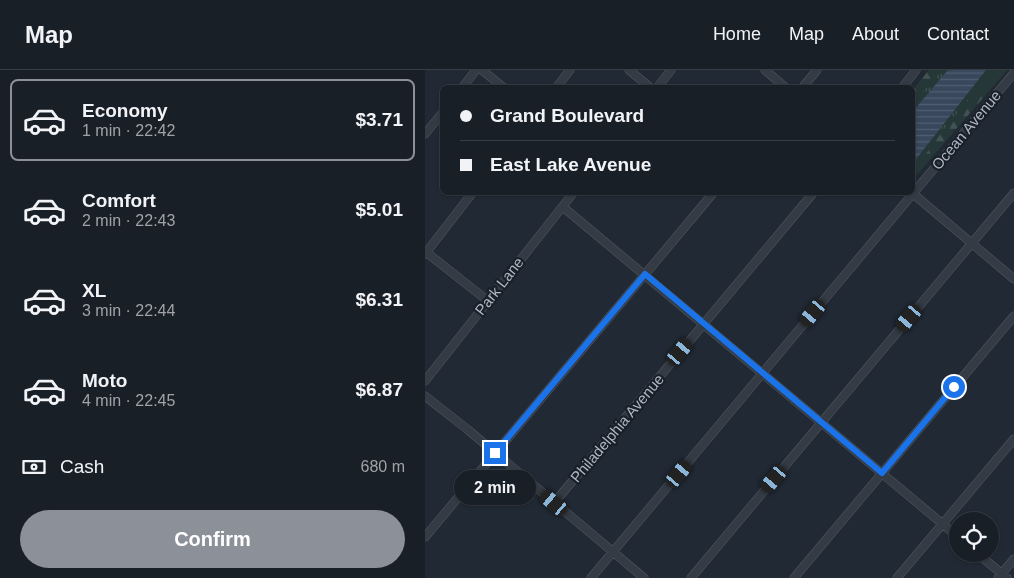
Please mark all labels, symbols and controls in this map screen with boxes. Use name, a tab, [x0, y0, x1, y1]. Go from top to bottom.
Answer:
text: Map	[25, 21, 73, 48]
text: Home	[713, 24, 761, 44]
text: Map	[789, 24, 824, 44]
text: About	[852, 24, 899, 44]
text: Contact	[927, 24, 989, 44]
street label: Ocean Avenue	[928, 87, 1004, 173]
icon: car	[22, 98, 67, 143]
text: Economy	[82, 100, 168, 121]
text: Grand Boulevard	[490, 105, 644, 126]
text: $3.71	[355, 109, 403, 130]
text: 1 min · 22:42	[82, 122, 175, 139]
text: East Lake Avenue	[490, 154, 651, 175]
icon: car	[22, 188, 67, 233]
text: Comfort	[82, 190, 156, 211]
text: $5.01	[355, 199, 403, 220]
text: 2 min · 22:43	[82, 212, 175, 229]
street label: Park Lane	[471, 254, 527, 318]
icon: car	[22, 278, 67, 323]
text: XL	[82, 280, 106, 301]
text: $6.31	[355, 289, 403, 310]
car	[797, 297, 828, 329]
text: 3 min · 22:44	[82, 302, 175, 319]
car	[893, 302, 924, 334]
car	[664, 336, 695, 368]
icon: car	[22, 368, 67, 413]
text: Moto	[82, 370, 127, 391]
street label: Philadelphia Avenue	[567, 371, 667, 485]
route start	[943, 376, 965, 398]
text: $6.87	[355, 379, 403, 400]
text: 4 min · 22:45	[82, 392, 175, 409]
route end	[484, 442, 506, 464]
icon: cash	[20, 453, 48, 481]
text: Cash	[60, 456, 104, 477]
text: 680 m	[361, 458, 405, 475]
car	[663, 458, 694, 490]
car	[758, 463, 789, 495]
callout: 2 min	[454, 470, 536, 506]
text: 2 min	[474, 479, 516, 496]
car	[537, 488, 570, 518]
button: Confirm	[20, 510, 405, 568]
map controls	[949, 512, 999, 562]
button: locate	[949, 512, 999, 562]

